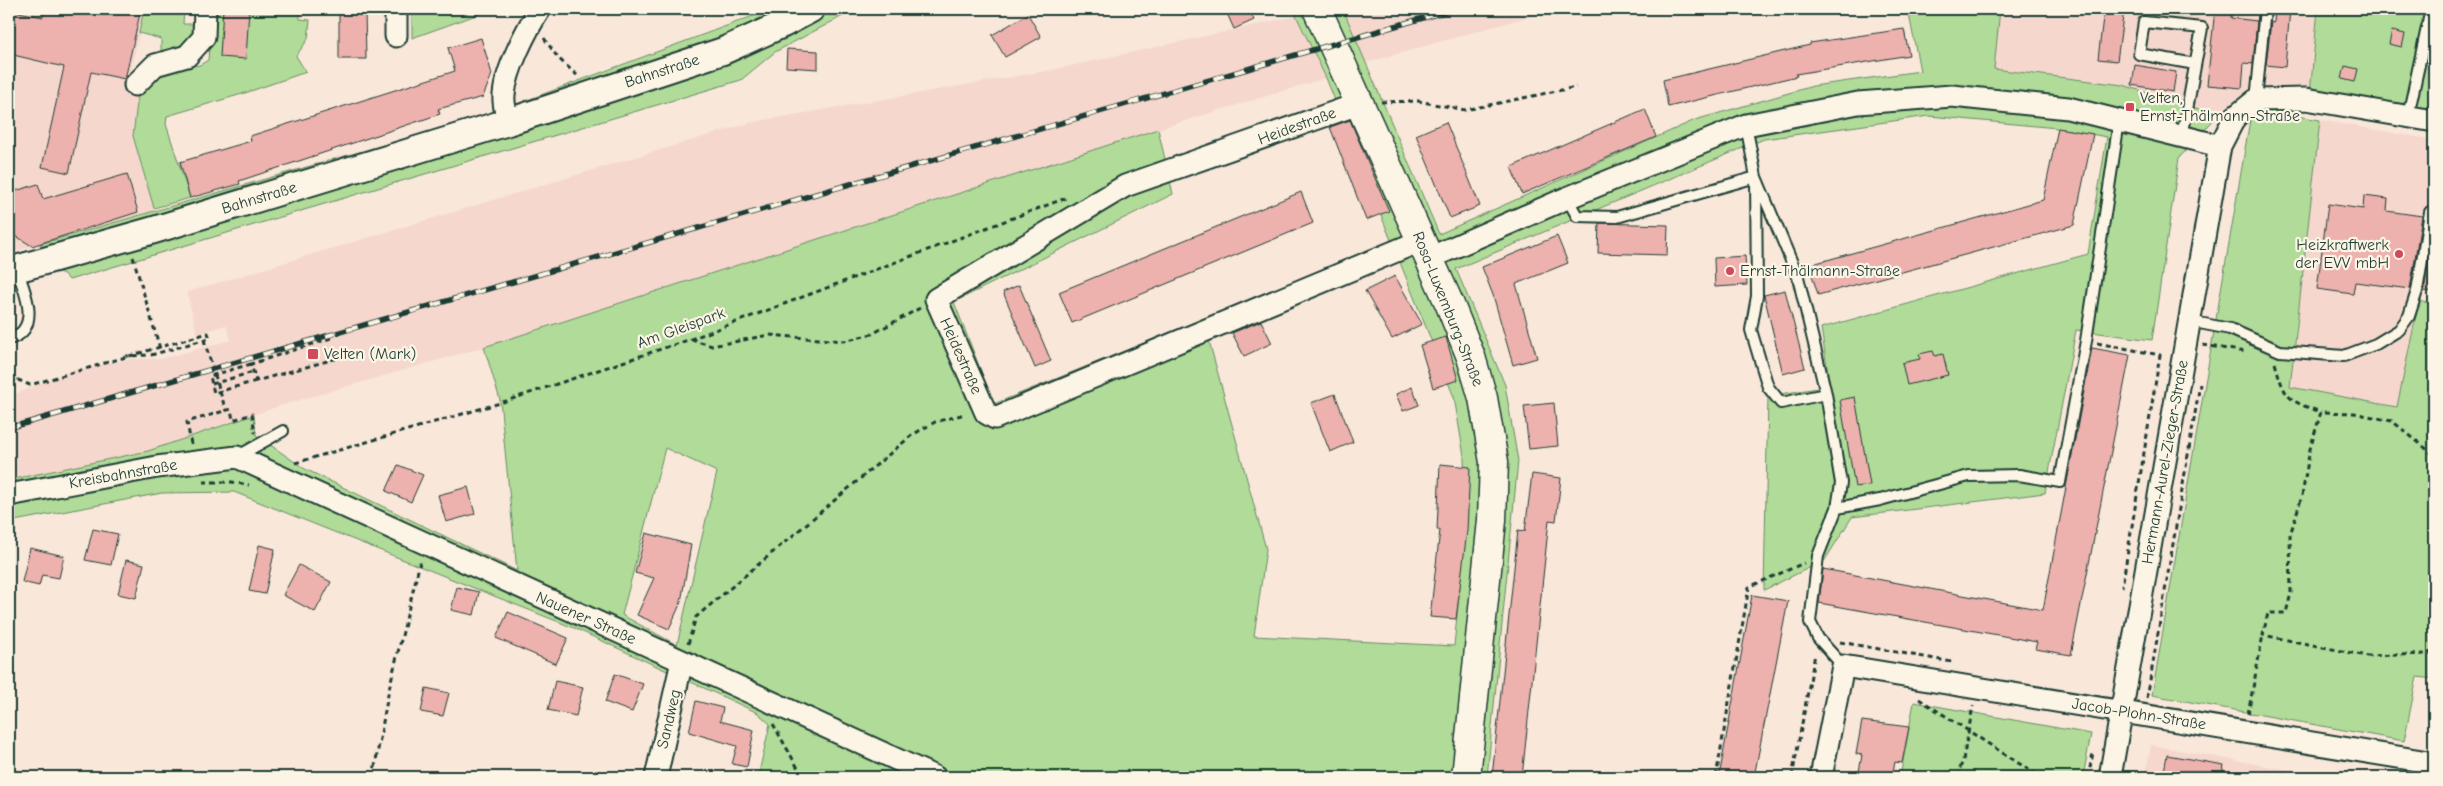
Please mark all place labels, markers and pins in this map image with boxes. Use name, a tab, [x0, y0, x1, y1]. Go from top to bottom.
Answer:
place label: Velten, Ernst-Thälmann-Straße	[2140, 89, 2300, 125]
marker: Velten, Ernst-Thälmann-Straße	[2124, 101, 2136, 113]
place label: Heizkraftwerk der EVV mbH	[2295, 236, 2389, 272]
marker: Heizkraftwerk der EVV mbH	[2393, 248, 2405, 260]
place label: Ernst-Thälmann-Straße	[1740, 262, 1900, 280]
marker: Ernst-Thälmann-Straße	[1724, 265, 1736, 277]
place label: Velten (Mark)	[324, 345, 416, 363]
marker: Velten (Mark)	[306, 347, 320, 361]

